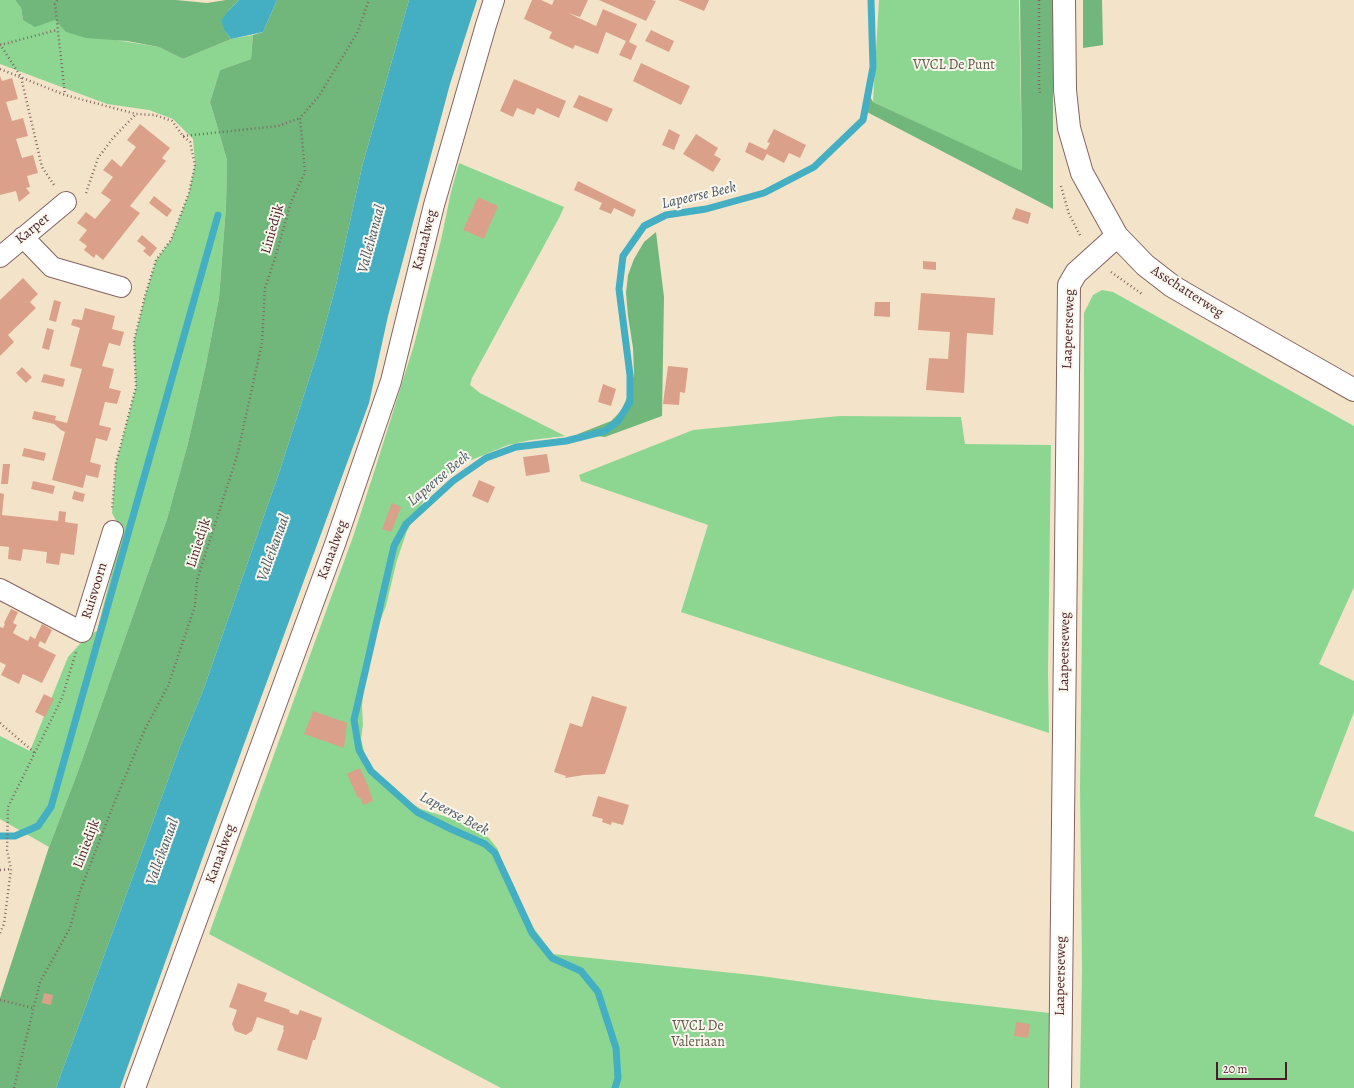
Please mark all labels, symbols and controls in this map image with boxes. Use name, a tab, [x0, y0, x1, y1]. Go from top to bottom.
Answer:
park label: VVCL De Punt	[913, 58, 995, 74]
water label: Lapeerse Beek	[660, 179, 738, 213]
street label: Liniedijk	[258, 202, 288, 256]
water label: Valleikanaal	[354, 203, 390, 275]
street label: Kanaalweg	[409, 208, 441, 272]
street label: Karper	[12, 210, 54, 248]
street label: Asschatterweg	[1148, 262, 1226, 322]
street label: Laapeerseweg	[1059, 289, 1079, 369]
water label: Lapeerse Beek	[404, 448, 474, 510]
water label: Valleikanaal	[254, 512, 294, 584]
street label: Liniedijk	[183, 516, 215, 570]
street label: Kanaalweg	[314, 518, 352, 582]
street label: Ruisvoorn	[78, 561, 112, 621]
street label: Laapeerseweg	[1056, 612, 1074, 692]
water label: Lapeerse Beek	[416, 788, 492, 840]
water label: Valleikanaal	[143, 816, 183, 888]
street label: Liniedijk	[70, 817, 104, 871]
street label: Kanaalweg	[202, 822, 240, 886]
street label: Laapeerseweg	[1052, 936, 1070, 1016]
park label: VVCL De Valeriaan	[671, 1019, 725, 1052]
scale bar	[1218, 1054, 1289, 1080]
text: 20 m	[1223, 1061, 1247, 1077]

